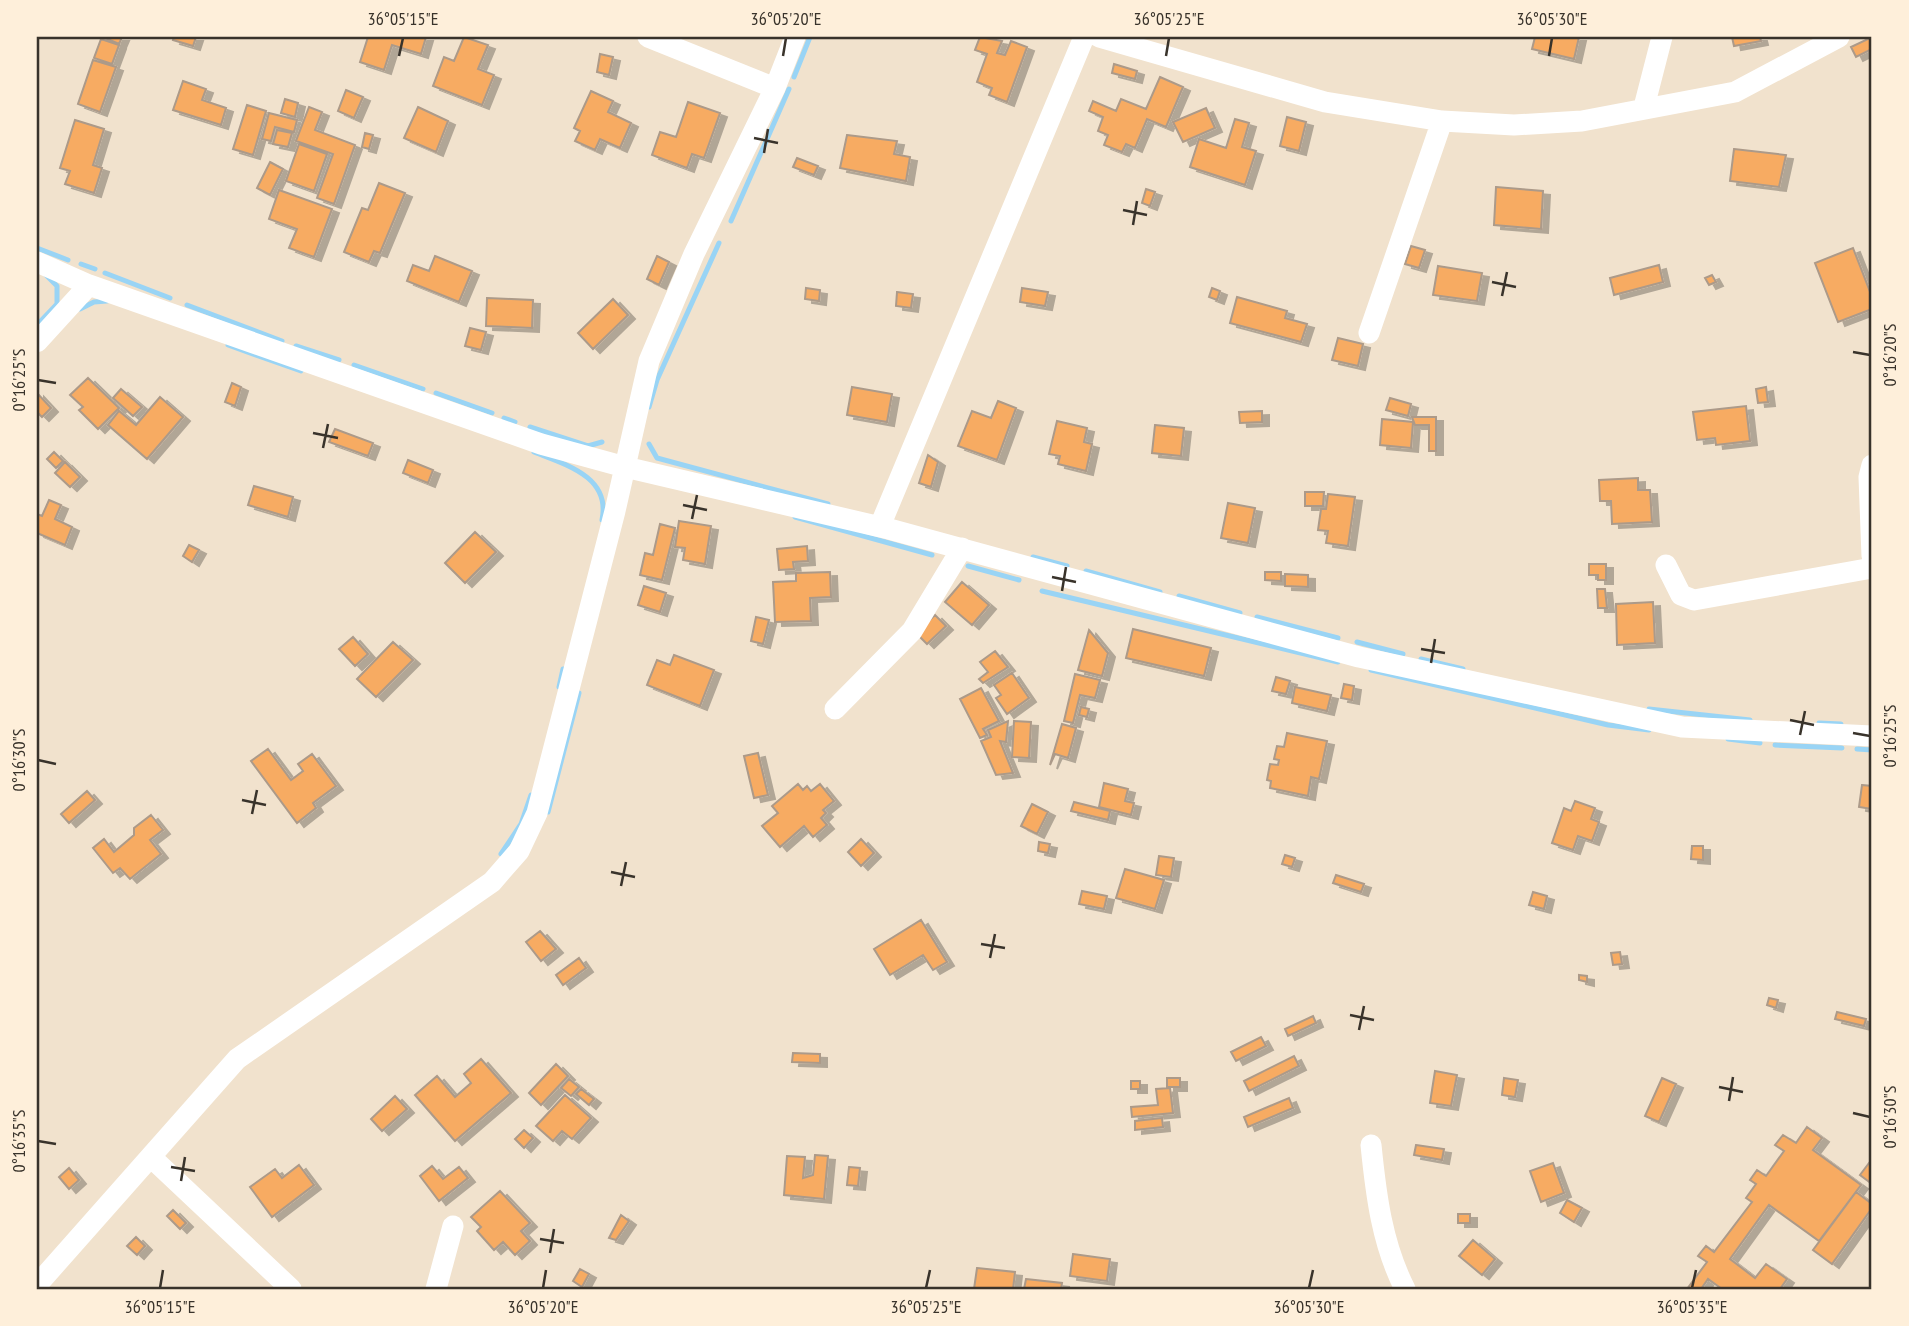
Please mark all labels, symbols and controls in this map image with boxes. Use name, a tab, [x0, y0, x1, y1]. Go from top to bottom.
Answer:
text: 36°05'15"E	[368, 7, 438, 30]
text: 36°05'20"E	[751, 7, 821, 30]
text: 36°05'25"E	[1134, 7, 1204, 30]
text: 36°05'30"E	[1517, 7, 1587, 30]
text: 0°16'20"S	[1878, 323, 1901, 386]
text: 0°16'25"S	[7, 348, 30, 411]
text: 0°16'25"S	[1878, 704, 1901, 767]
text: 0°16'30"S	[7, 728, 30, 791]
text: 0°16'30"S	[1878, 1085, 1901, 1148]
text: 0°16'35"S	[7, 1109, 30, 1172]
text: 36°05'15"E	[125, 1295, 195, 1318]
text: 36°05'20"E	[508, 1295, 578, 1318]
text: 36°05'25"E	[891, 1295, 961, 1318]
text: 36°05'30"E	[1274, 1295, 1344, 1318]
text: 36°05'35"E	[1657, 1295, 1727, 1318]

